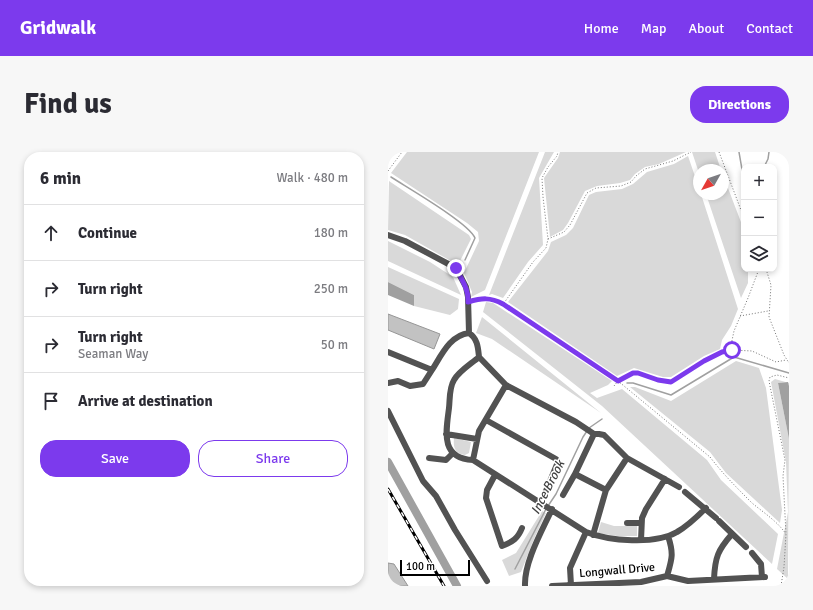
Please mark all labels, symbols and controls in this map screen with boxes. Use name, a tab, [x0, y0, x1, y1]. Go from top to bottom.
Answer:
text: Gridwalk	[20, 16, 96, 40]
text: Home	[584, 20, 619, 37]
text: Map	[641, 20, 666, 37]
text: About	[688, 20, 724, 37]
text: Contact	[746, 20, 793, 37]
button: Directions	[690, 86, 789, 123]
text: Find us	[24, 87, 112, 121]
north arrow	[693, 164, 729, 200]
map controls	[741, 164, 777, 272]
button: +	[741, 164, 777, 200]
text: 6 min	[40, 168, 81, 189]
text: Walk · 480 m	[277, 170, 348, 186]
button: −	[741, 200, 777, 236]
icon: ahead	[40, 222, 62, 244]
text: Continue	[78, 224, 137, 242]
text: 180 m	[314, 225, 348, 241]
button: layers	[741, 236, 777, 272]
route end	[447, 259, 465, 277]
icon: right	[40, 278, 62, 300]
text: Turn right	[78, 280, 143, 298]
text: 250 m	[314, 281, 348, 297]
text: Turn right	[78, 328, 143, 346]
icon: right	[40, 334, 62, 356]
text: 50 m	[321, 337, 348, 353]
route start	[723, 341, 741, 359]
text: Seaman Way	[78, 346, 148, 362]
icon: arrive	[40, 390, 62, 412]
text: Arrive at destination	[78, 392, 213, 410]
button: Save	[40, 440, 190, 477]
button: Share	[198, 440, 348, 477]
water label: Ince Brook	[527, 456, 569, 517]
scale bar	[400, 558, 470, 577]
text: 100 m	[406, 560, 435, 573]
street label: Longwall Drive	[578, 560, 656, 581]

